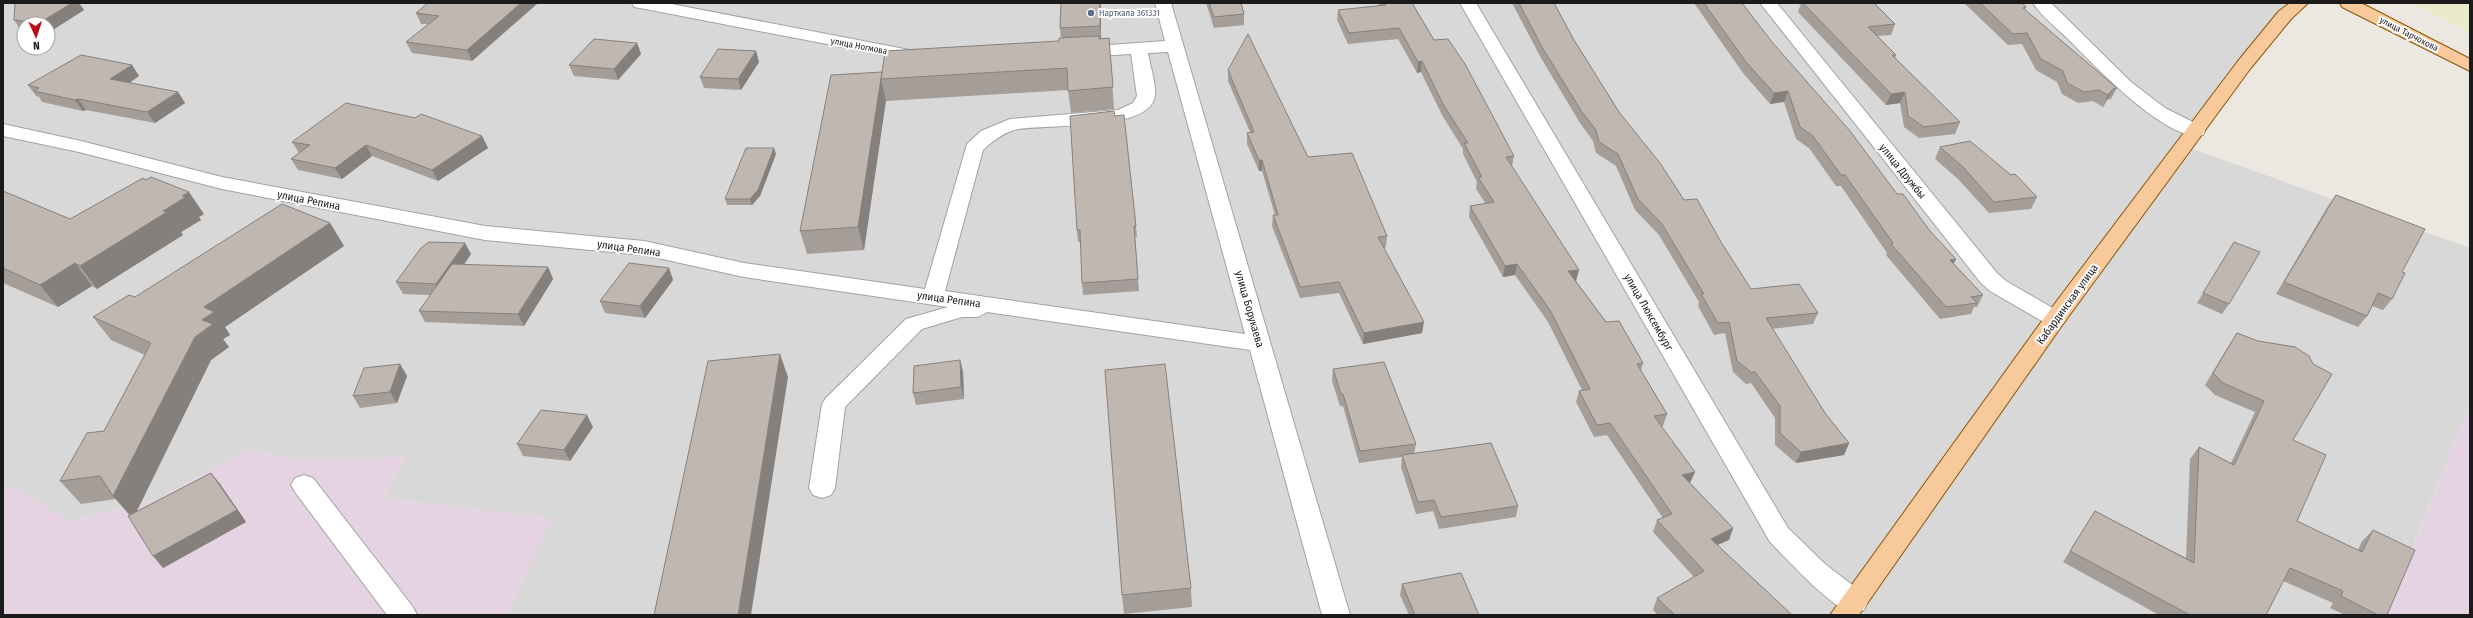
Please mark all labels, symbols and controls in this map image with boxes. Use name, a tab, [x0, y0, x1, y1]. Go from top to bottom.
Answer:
marker: Нарткала 361331	[1086, 8, 1096, 18]
place label: Нарткала 361331	[1099, 8, 1160, 18]
street label: улица Тарчокова	[2378, 15, 2441, 53]
north arrow	[16, 16, 56, 56]
street label: улица Ногмова	[830, 36, 889, 56]
text: N	[33, 39, 40, 52]
street label: улица Дружбы	[1876, 141, 1929, 201]
street label: улица Репина	[276, 188, 342, 213]
street label: улица Репина	[596, 238, 662, 259]
street label: Кабардинская улица	[2034, 262, 2101, 347]
street label: улица Борукаева	[1232, 269, 1267, 349]
street label: улица Люксембург	[1621, 271, 1676, 354]
street label: улица Репина	[916, 289, 982, 310]

